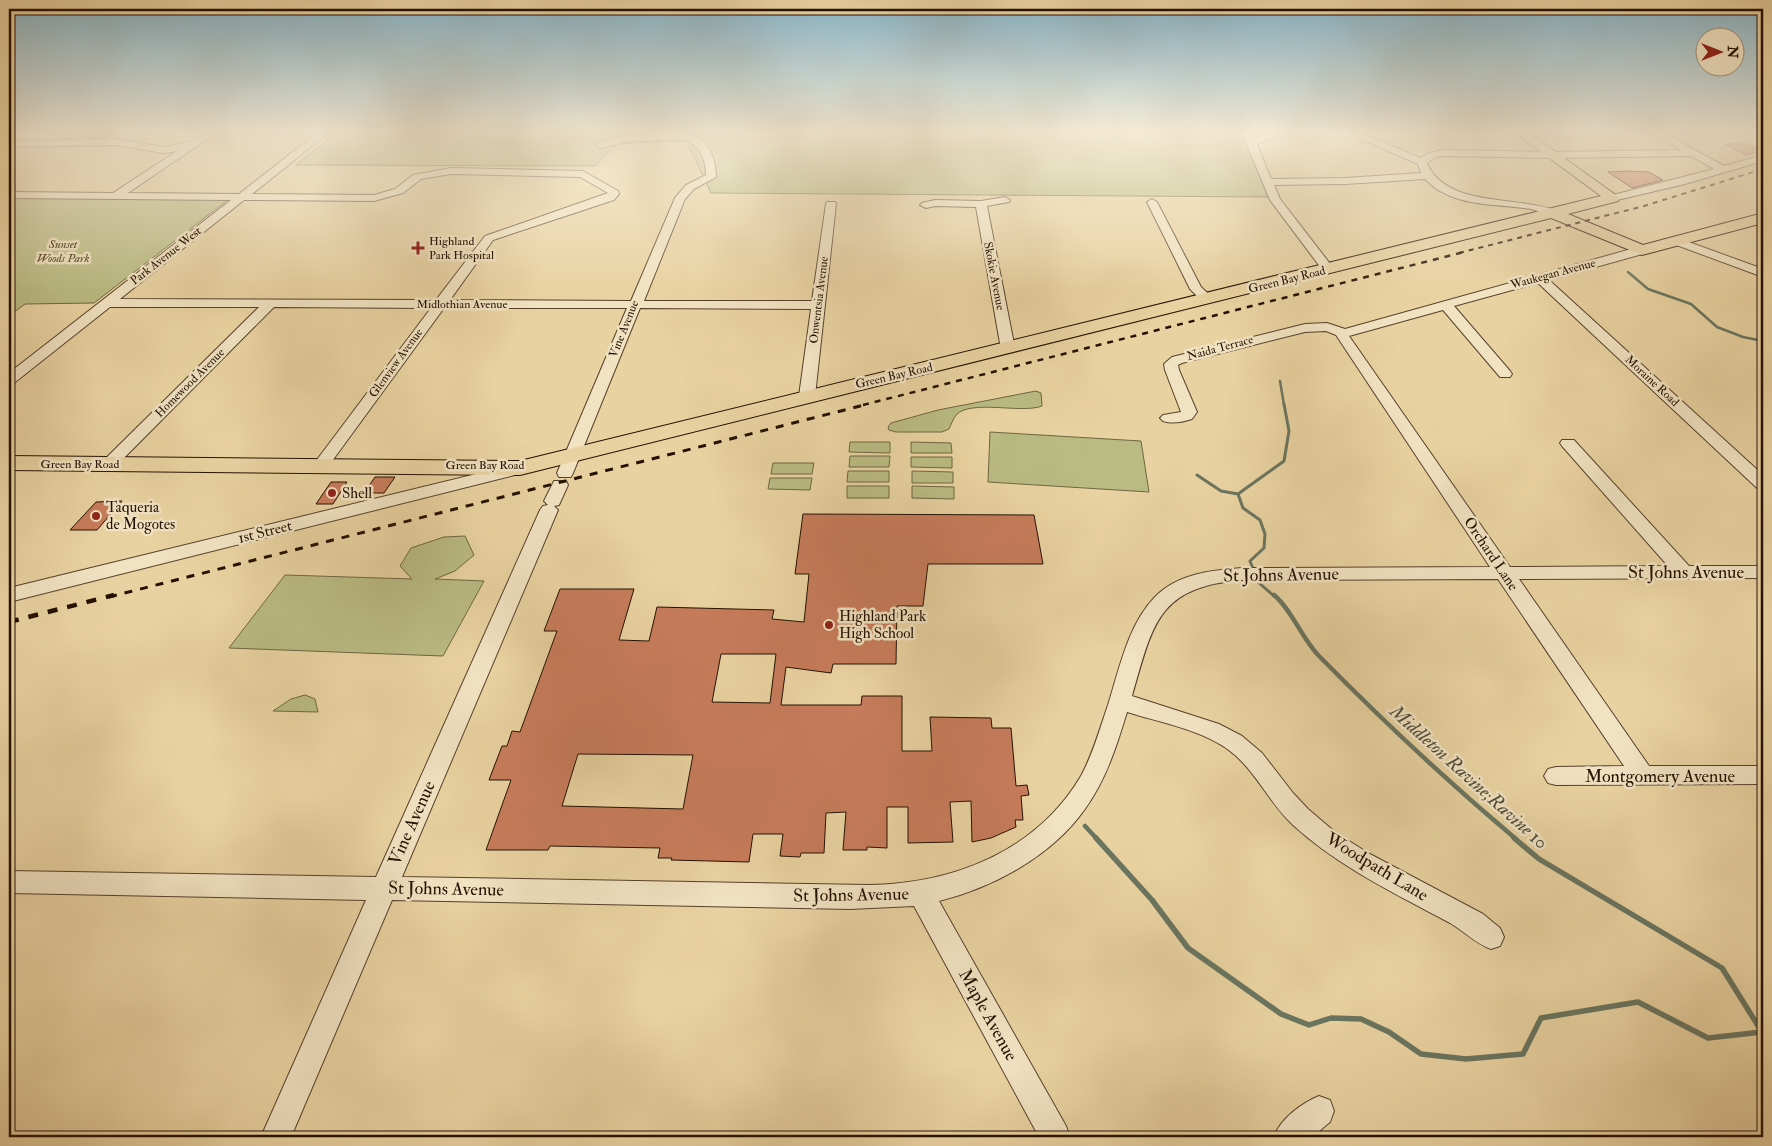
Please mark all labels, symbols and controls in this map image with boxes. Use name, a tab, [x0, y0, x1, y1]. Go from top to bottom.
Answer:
north arrow	[1694, 28, 1744, 78]
text: N	[1724, 45, 1741, 59]
street label: Park Avenue West	[128, 224, 205, 288]
place label: Highland Park Hospital	[429, 234, 494, 263]
park label: Sunset Woods Park	[37, 237, 89, 266]
marker: Highland Park Hospital	[411, 241, 425, 255]
street label: Skokie Avenue	[980, 241, 1008, 311]
street label: Waukegan Avenue	[1508, 255, 1597, 293]
street label: Onwentsia Avenue	[806, 256, 832, 344]
street label: Green Bay Road	[1247, 263, 1327, 297]
street label: Midlothian Avenue	[416, 297, 508, 312]
street label: Vine Avenue	[606, 298, 642, 360]
street label: Glenview Avenue	[366, 325, 426, 401]
street label: Naida Terrace	[1185, 332, 1255, 364]
street label: Homewood Avenue	[152, 345, 228, 421]
street label: Moraine Road	[1622, 352, 1682, 410]
street label: Green Bay Road	[854, 360, 934, 392]
street label: Green Bay Road	[41, 457, 120, 472]
street label: Green Bay Road	[446, 458, 525, 473]
place label: Shell	[342, 484, 372, 503]
marker: Shell	[326, 487, 338, 499]
place label: Taqueria de Mogotes	[106, 498, 175, 534]
marker: Taqueria de Mogotes	[90, 510, 102, 522]
street label: Orchard Lane	[1459, 513, 1523, 595]
street label: 1st Street	[236, 516, 294, 548]
street label: St Johns Avenue	[1628, 561, 1744, 584]
street label: St Johns Avenue	[1223, 562, 1340, 588]
place label: Highland Park High School	[839, 607, 926, 643]
marker: Highland Park High School	[823, 619, 835, 631]
water label: Middleton Ravine;Ravine 10	[1384, 699, 1553, 854]
street label: Montgomery Avenue	[1585, 765, 1736, 788]
street label: Vine Avenue	[383, 777, 441, 869]
street label: Woodpath Lane	[1321, 827, 1433, 907]
street label: St Johns Avenue	[388, 876, 505, 902]
street label: St Johns Avenue	[793, 882, 910, 908]
street label: Maple Avenue	[953, 965, 1023, 1065]

